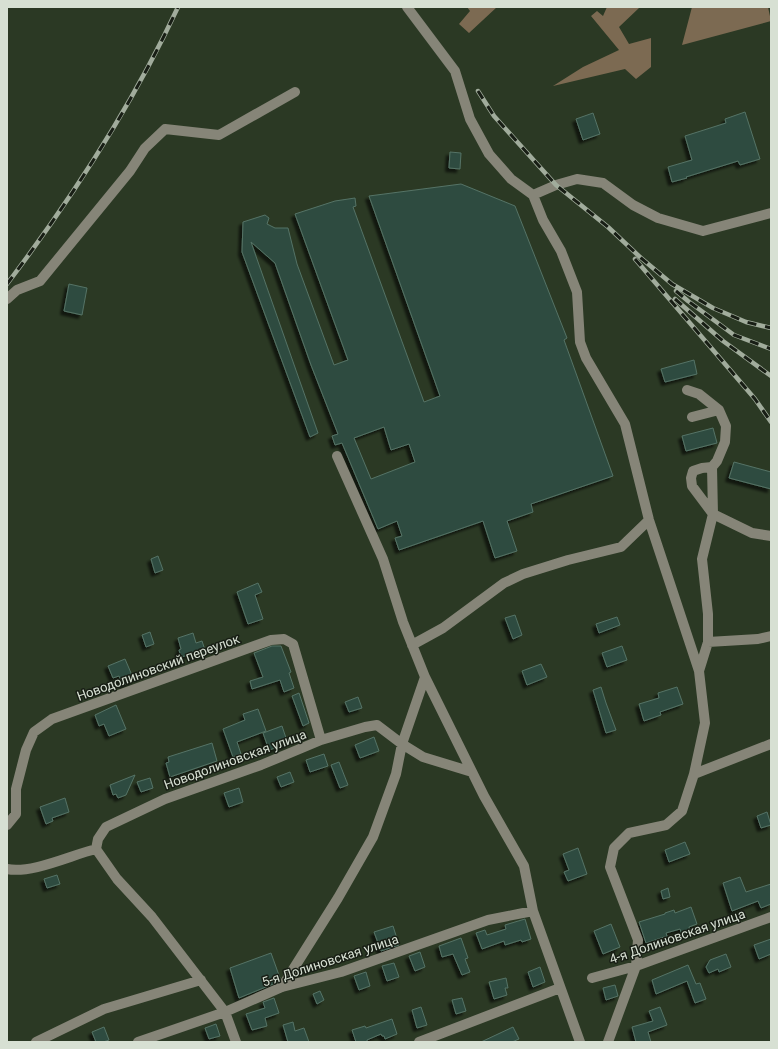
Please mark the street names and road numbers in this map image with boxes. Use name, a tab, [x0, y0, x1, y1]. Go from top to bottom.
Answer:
street label: Новодолиновский переулок	[75, 631, 242, 704]
street label: Новодолиновская улица	[162, 727, 308, 792]
street label: 4-я Долиновская улица	[607, 906, 747, 967]
street label: 5-я Долиновская улица	[260, 931, 400, 990]

